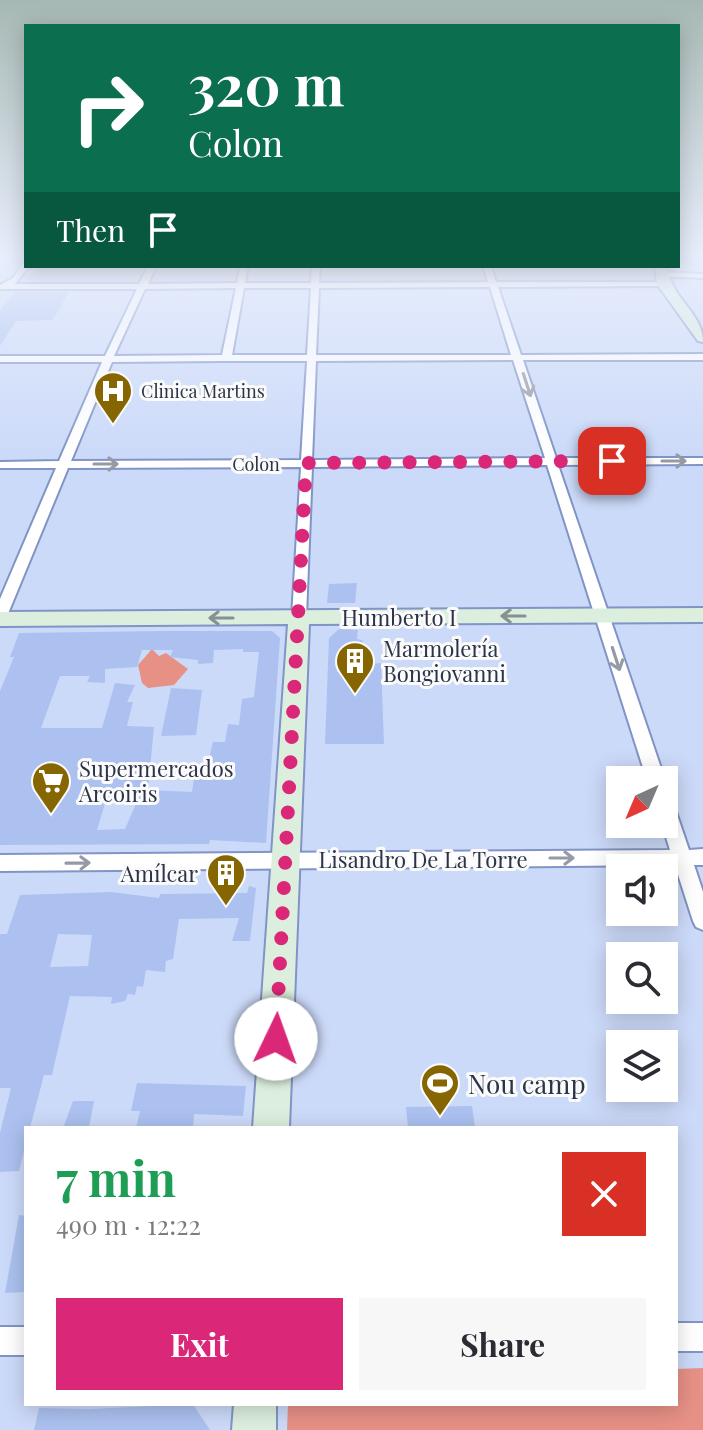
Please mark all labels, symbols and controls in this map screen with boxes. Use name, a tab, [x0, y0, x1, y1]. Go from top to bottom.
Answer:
text: 320 m	[188, 46, 344, 121]
icon: right	[56, 56, 160, 160]
text: Colon	[188, 118, 283, 166]
icon: arrive	[141, 208, 185, 252]
text: Then	[56, 210, 125, 250]
hospital icon: Clinica Martins	[92, 370, 134, 425]
one-way arrow	[520, 372, 535, 397]
place label: Clinica Martins	[141, 379, 265, 403]
pin	[578, 427, 646, 495]
icon: arrive	[590, 439, 634, 483]
street label: Colon	[232, 452, 280, 476]
one-way arrow	[660, 453, 687, 469]
one-way arrow	[92, 456, 119, 472]
street label: Humberto I	[342, 602, 456, 632]
one-way arrow	[500, 608, 527, 624]
one-way arrow	[208, 610, 235, 626]
place label: Marmolería Bongiovanni	[383, 633, 506, 688]
building icon: Marmolería Bongiovanni	[334, 640, 376, 695]
one-way arrow	[610, 646, 625, 671]
place label: Supermercados Arcoiris	[78, 753, 234, 808]
supermarket icon: Supermercados Arcoiris	[30, 760, 72, 815]
north arrow	[606, 766, 678, 838]
map controls	[606, 766, 678, 1102]
street label: Lisandro De La Torre	[318, 844, 528, 874]
one-way arrow	[548, 850, 575, 866]
building icon: Amílcar	[205, 852, 247, 907]
button: sound	[606, 854, 678, 926]
one-way arrow	[64, 855, 91, 871]
place label: Amílcar	[120, 858, 198, 888]
button: search	[606, 942, 678, 1014]
position arrow	[234, 997, 318, 1081]
button: layers	[606, 1030, 678, 1102]
sports icon: Nou camp	[419, 1062, 461, 1117]
place label: Nou camp	[468, 1066, 586, 1101]
text: 7 min	[56, 1145, 176, 1209]
button: close	[562, 1152, 646, 1236]
text: 490 m · 12:22	[56, 1207, 201, 1242]
button: Exit	[56, 1298, 343, 1390]
button: Share	[359, 1298, 646, 1390]

